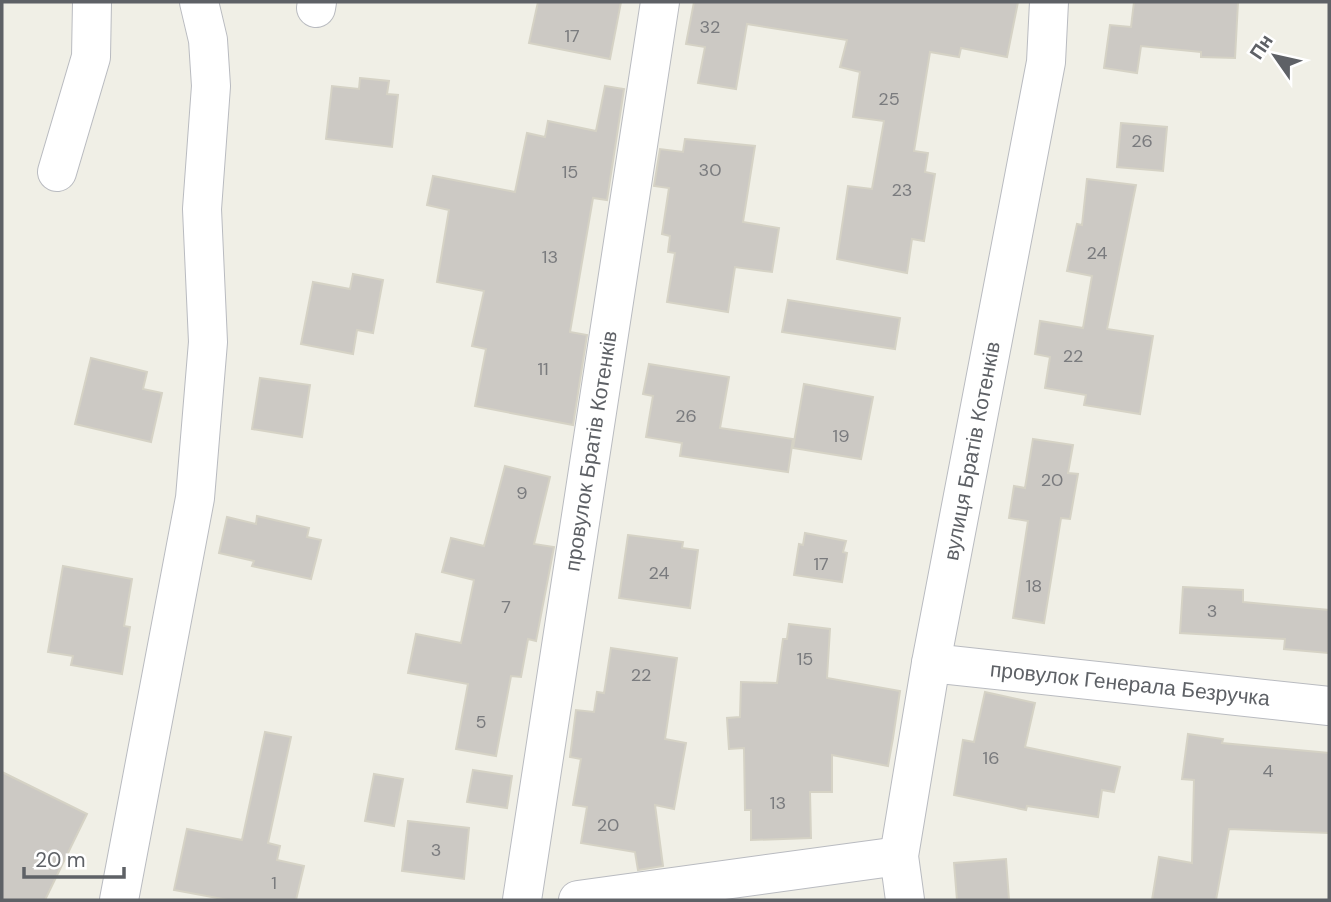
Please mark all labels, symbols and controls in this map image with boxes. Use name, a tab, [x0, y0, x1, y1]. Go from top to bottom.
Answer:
house number: 32	[699, 15, 721, 39]
north arrow	[1240, 21, 1310, 91]
house number: 17	[564, 24, 580, 48]
text: Пн	[1244, 29, 1279, 64]
house number: 25	[878, 87, 900, 111]
house number: 26	[1131, 129, 1153, 153]
house number: 30	[699, 158, 721, 182]
house number: 15	[562, 160, 578, 184]
house number: 23	[891, 178, 913, 202]
house number: 24	[1087, 241, 1108, 265]
house number: 13	[542, 245, 558, 269]
street label: провулок Братів Котенків	[558, 329, 624, 573]
street label: вулиця Братів Котенків	[937, 339, 1007, 563]
house number: 22	[1063, 344, 1083, 368]
house number: 11	[537, 357, 549, 381]
house number: 26	[675, 404, 697, 428]
house number: 19	[833, 424, 849, 448]
house number: 20	[1041, 468, 1063, 492]
house number: 9	[516, 481, 528, 505]
house number: 17	[813, 552, 829, 576]
house number: 24	[649, 561, 670, 585]
house number: 18	[1026, 574, 1042, 598]
house number: 7	[501, 595, 511, 619]
house number: 3	[1207, 599, 1217, 623]
house number: 15	[797, 647, 813, 671]
street label: провулок Генерала Безручка	[989, 655, 1272, 713]
house number: 22	[631, 663, 651, 687]
house number: 5	[476, 710, 486, 734]
house number: 16	[983, 746, 999, 770]
house number: 4	[1263, 759, 1274, 783]
house number: 13	[770, 791, 786, 815]
house number: 20	[597, 813, 619, 837]
scale bar	[24, 836, 124, 880]
house number: 3	[431, 838, 441, 862]
text: 20 m	[35, 846, 86, 874]
house number: 1	[271, 871, 277, 895]

